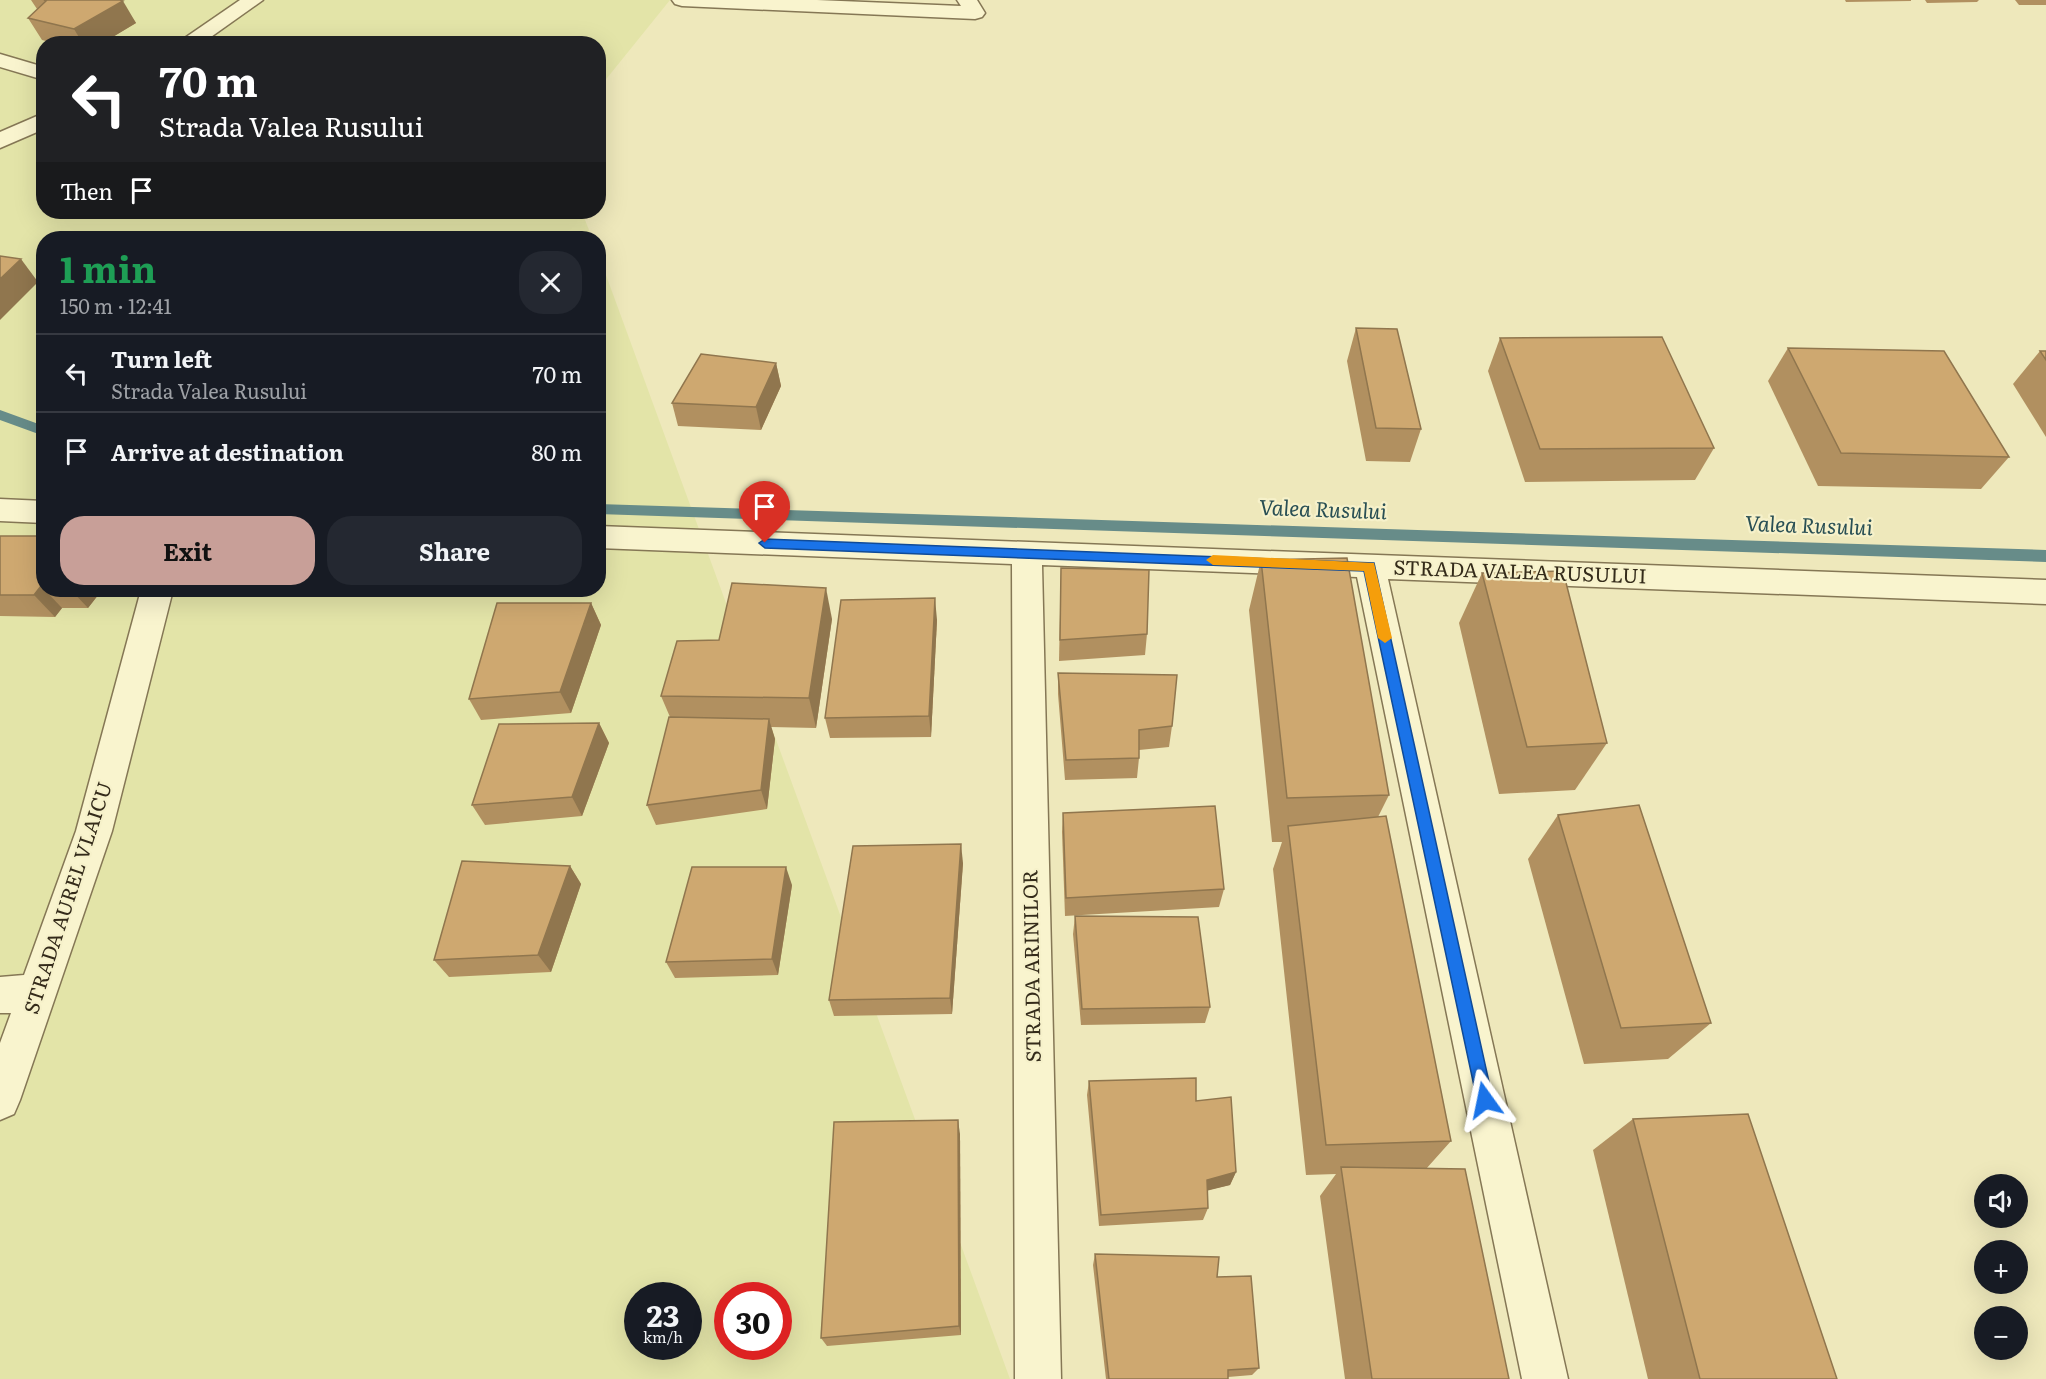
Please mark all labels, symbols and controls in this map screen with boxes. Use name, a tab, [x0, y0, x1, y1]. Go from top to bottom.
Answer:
text: 70 m	[159, 48, 258, 110]
icon: left	[60, 60, 138, 138]
text: Strada Valea Rusului	[159, 105, 424, 145]
text: Then	[60, 174, 113, 207]
icon: arrive	[125, 174, 158, 207]
text: 1 min	[60, 241, 156, 294]
button: close	[519, 251, 582, 314]
text: 150 m · 12:41	[60, 290, 172, 320]
text: Turn left	[111, 342, 212, 375]
icon: left	[60, 357, 93, 390]
text: 70 m	[532, 357, 582, 390]
text: Strada Valea Rusului	[111, 375, 307, 405]
icon: arrive	[60, 435, 93, 468]
text: Arrive at destination	[111, 435, 344, 468]
text: 80 m	[531, 435, 582, 468]
pin	[739, 481, 790, 543]
icon: arrive	[748, 490, 781, 523]
water label: Valea Rusului	[1259, 490, 1388, 525]
water label: Valea Rusului	[1745, 506, 1874, 541]
button: Exit	[60, 516, 315, 585]
button: Share	[327, 516, 582, 585]
street label: STRADA VALEA RUSULUI	[1393, 551, 1647, 589]
street label: STRADA AUREL VLAICU	[14, 777, 118, 1017]
street label: STRADA ARINILOR	[1013, 869, 1047, 1063]
position arrow	[1453, 1068, 1517, 1132]
map controls	[1974, 1174, 2028, 1360]
button: sound	[1974, 1174, 2028, 1228]
button: +	[1974, 1240, 2028, 1294]
speed limit sign: 30	[714, 1282, 792, 1360]
text: 23	[647, 1292, 679, 1336]
button: −	[1974, 1306, 2028, 1360]
text: km/h	[643, 1325, 683, 1348]

